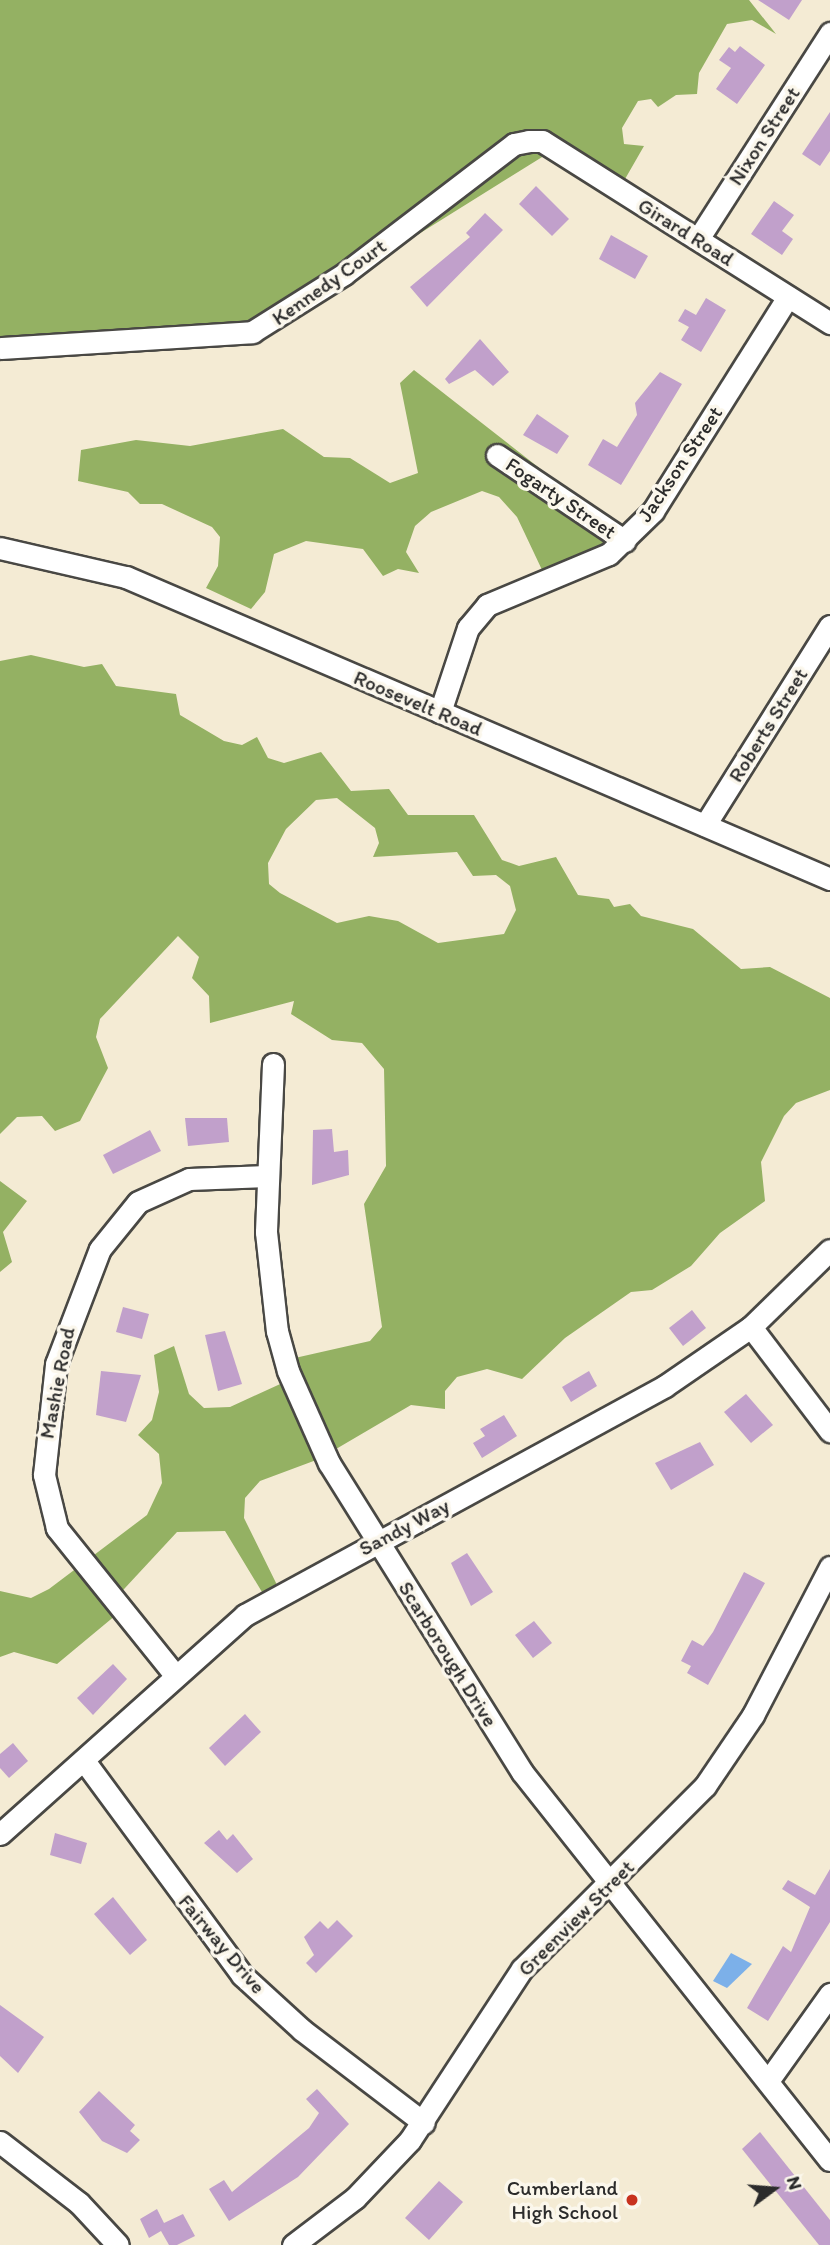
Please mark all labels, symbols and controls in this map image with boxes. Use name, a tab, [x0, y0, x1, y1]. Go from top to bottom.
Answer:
street label: Nixon Street	[723, 82, 805, 190]
street label: Girard Road	[634, 193, 738, 271]
street label: Kennedy Court	[267, 233, 391, 331]
street label: Jackson Street	[632, 402, 728, 526]
street label: Fogarty Street	[501, 452, 621, 544]
street label: Roberts Street	[723, 663, 813, 787]
street label: Roosevelt Road	[350, 665, 486, 741]
street label: Mashie Road	[34, 1325, 80, 1441]
street label: Sandy Way	[355, 1493, 453, 1561]
street label: Scarborough Drive	[393, 1577, 503, 1731]
street label: Greenview Street	[513, 1855, 639, 1981]
street label: Fairway Drive	[173, 1889, 271, 1999]
north arrow	[739, 2154, 809, 2224]
text: N	[782, 2174, 807, 2192]
place label: Cumberland High School	[507, 2175, 618, 2225]
marker: Cumberland High School	[624, 2192, 640, 2208]

